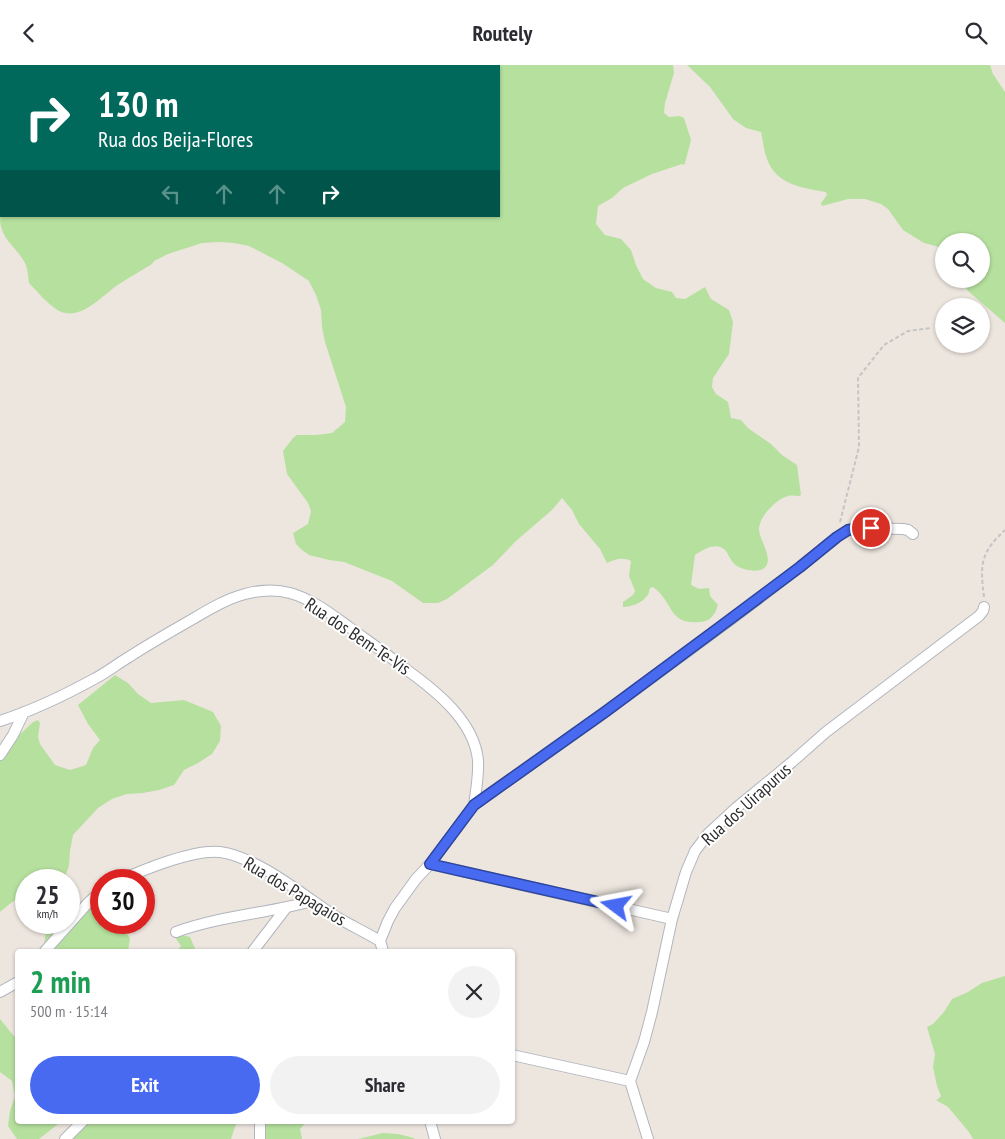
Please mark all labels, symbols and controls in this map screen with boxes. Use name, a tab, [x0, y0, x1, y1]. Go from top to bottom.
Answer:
icon: back	[15, 19, 43, 47]
text: Routely	[473, 19, 532, 47]
icon: search	[962, 19, 990, 47]
text: 130 m	[98, 81, 179, 127]
icon: right	[15, 85, 80, 150]
text: Rua dos Beija-Flores	[98, 125, 253, 153]
icon: left	[157, 180, 185, 208]
icon: ahead	[210, 180, 238, 208]
icon: ahead	[263, 180, 291, 208]
icon: right	[316, 180, 344, 208]
map controls	[935, 233, 990, 353]
button: search	[935, 233, 990, 288]
button: layers	[935, 298, 990, 353]
pin	[850, 507, 892, 549]
icon: arrive	[857, 514, 885, 542]
street label: Rua dos Bem-Te-Vis	[301, 592, 415, 680]
street label: Rua dos Uirapurus	[696, 758, 796, 850]
street label: Rua dos Papagaios	[240, 851, 350, 931]
speed limit sign: 30	[90, 869, 155, 934]
text: 25	[36, 879, 59, 911]
position arrow	[589, 879, 641, 931]
text: km/h	[37, 906, 58, 921]
text: 2 min	[30, 962, 91, 1001]
button: close	[448, 966, 500, 1018]
text: 500 m · 15:14	[30, 1001, 108, 1021]
button: Exit	[30, 1056, 260, 1114]
button: Share	[270, 1056, 500, 1114]

